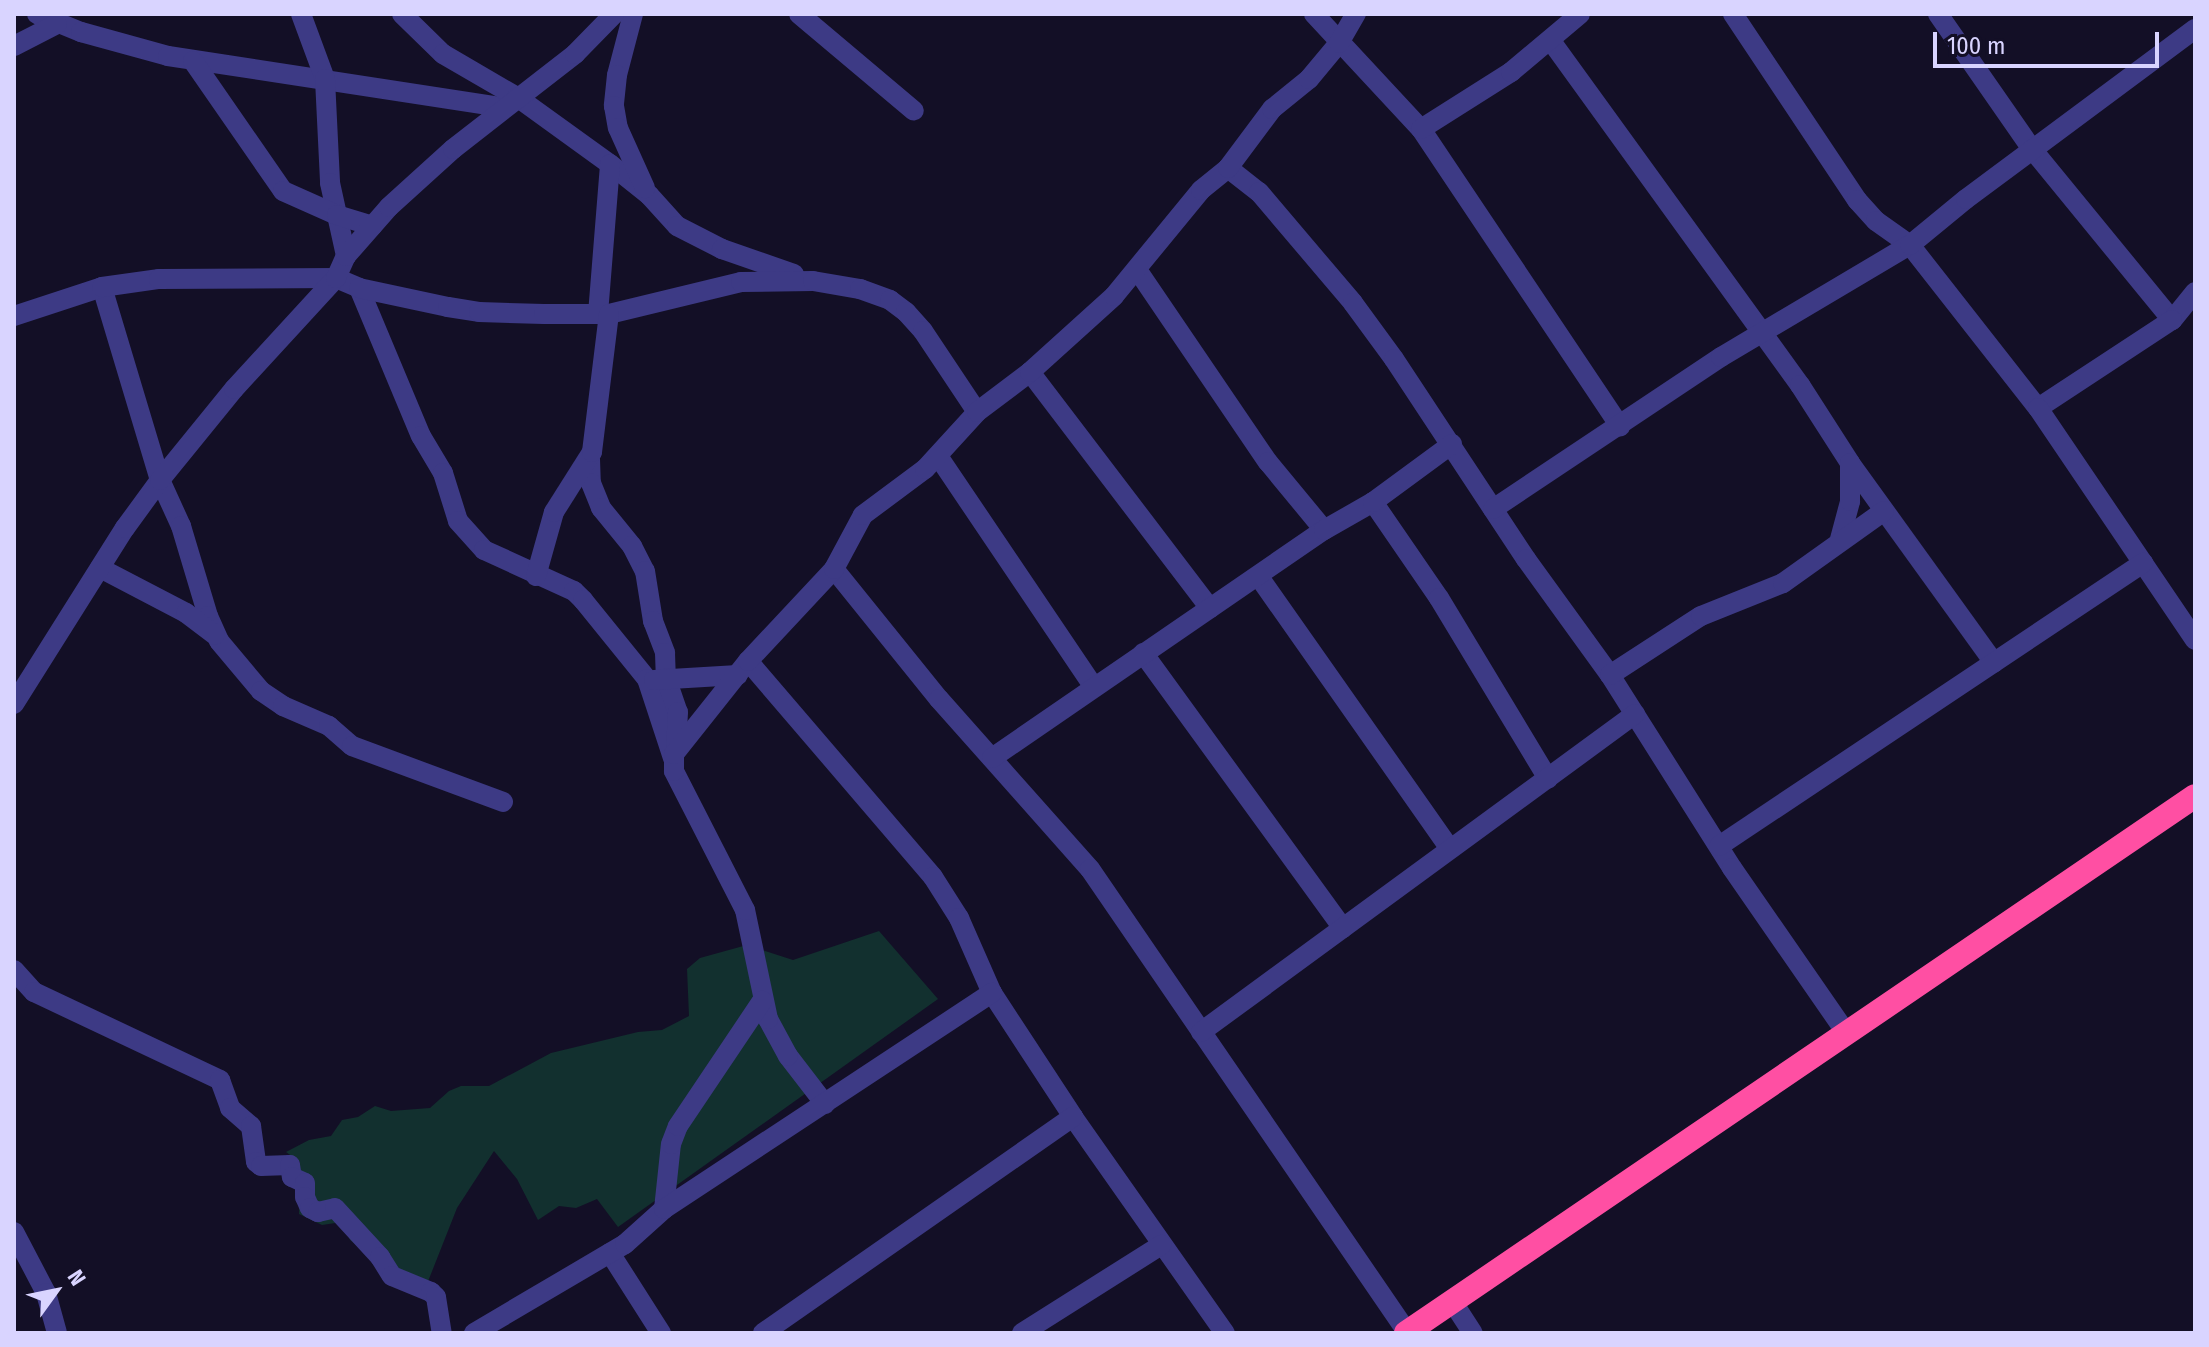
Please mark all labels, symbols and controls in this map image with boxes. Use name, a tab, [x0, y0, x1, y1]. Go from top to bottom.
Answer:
scale bar	[1937, 16, 2163, 66]
text: 100 m	[1947, 32, 2005, 60]
north arrow	[16, 1251, 96, 1331]
text: N	[62, 1265, 91, 1291]

